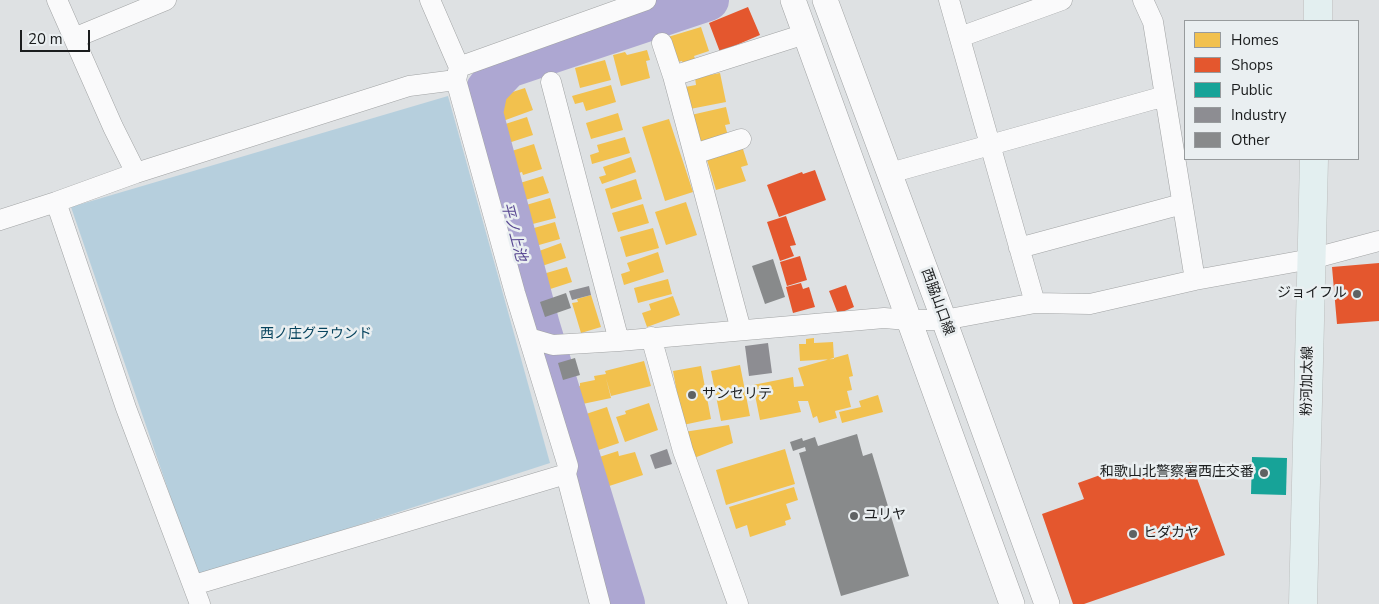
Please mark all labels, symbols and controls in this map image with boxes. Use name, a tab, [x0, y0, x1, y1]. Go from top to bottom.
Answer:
scale bar	[22, 20, 92, 52]
legend	[1184, 20, 1359, 160]
text: 20 m	[28, 29, 63, 49]
text: Homes	[1231, 30, 1279, 50]
text: Shops	[1231, 55, 1273, 75]
text: Public	[1231, 80, 1272, 100]
text: Industry	[1231, 105, 1286, 125]
text: Other	[1231, 130, 1270, 150]
water label: 平ノ上池	[497, 201, 529, 263]
street label: 西脇山口線	[917, 266, 957, 338]
place label: ジョイフル	[1277, 286, 1347, 302]
marker: ジョイフル	[1351, 288, 1363, 300]
park label: 西ノ庄グラウンド	[260, 327, 372, 343]
street label: 粉河加太線	[1299, 346, 1317, 416]
place label: サンセリテ	[702, 387, 772, 403]
marker: サンセリテ	[686, 389, 698, 401]
place label: 和歌山北警察署西庄交番	[1100, 465, 1254, 481]
marker: 和歌山北警察署西庄交番	[1258, 467, 1270, 479]
place label: ユリヤ	[864, 508, 906, 524]
marker: ユリヤ	[848, 510, 860, 522]
place label: ヒダカヤ	[1143, 526, 1199, 542]
marker: ヒダカヤ	[1127, 528, 1139, 540]

